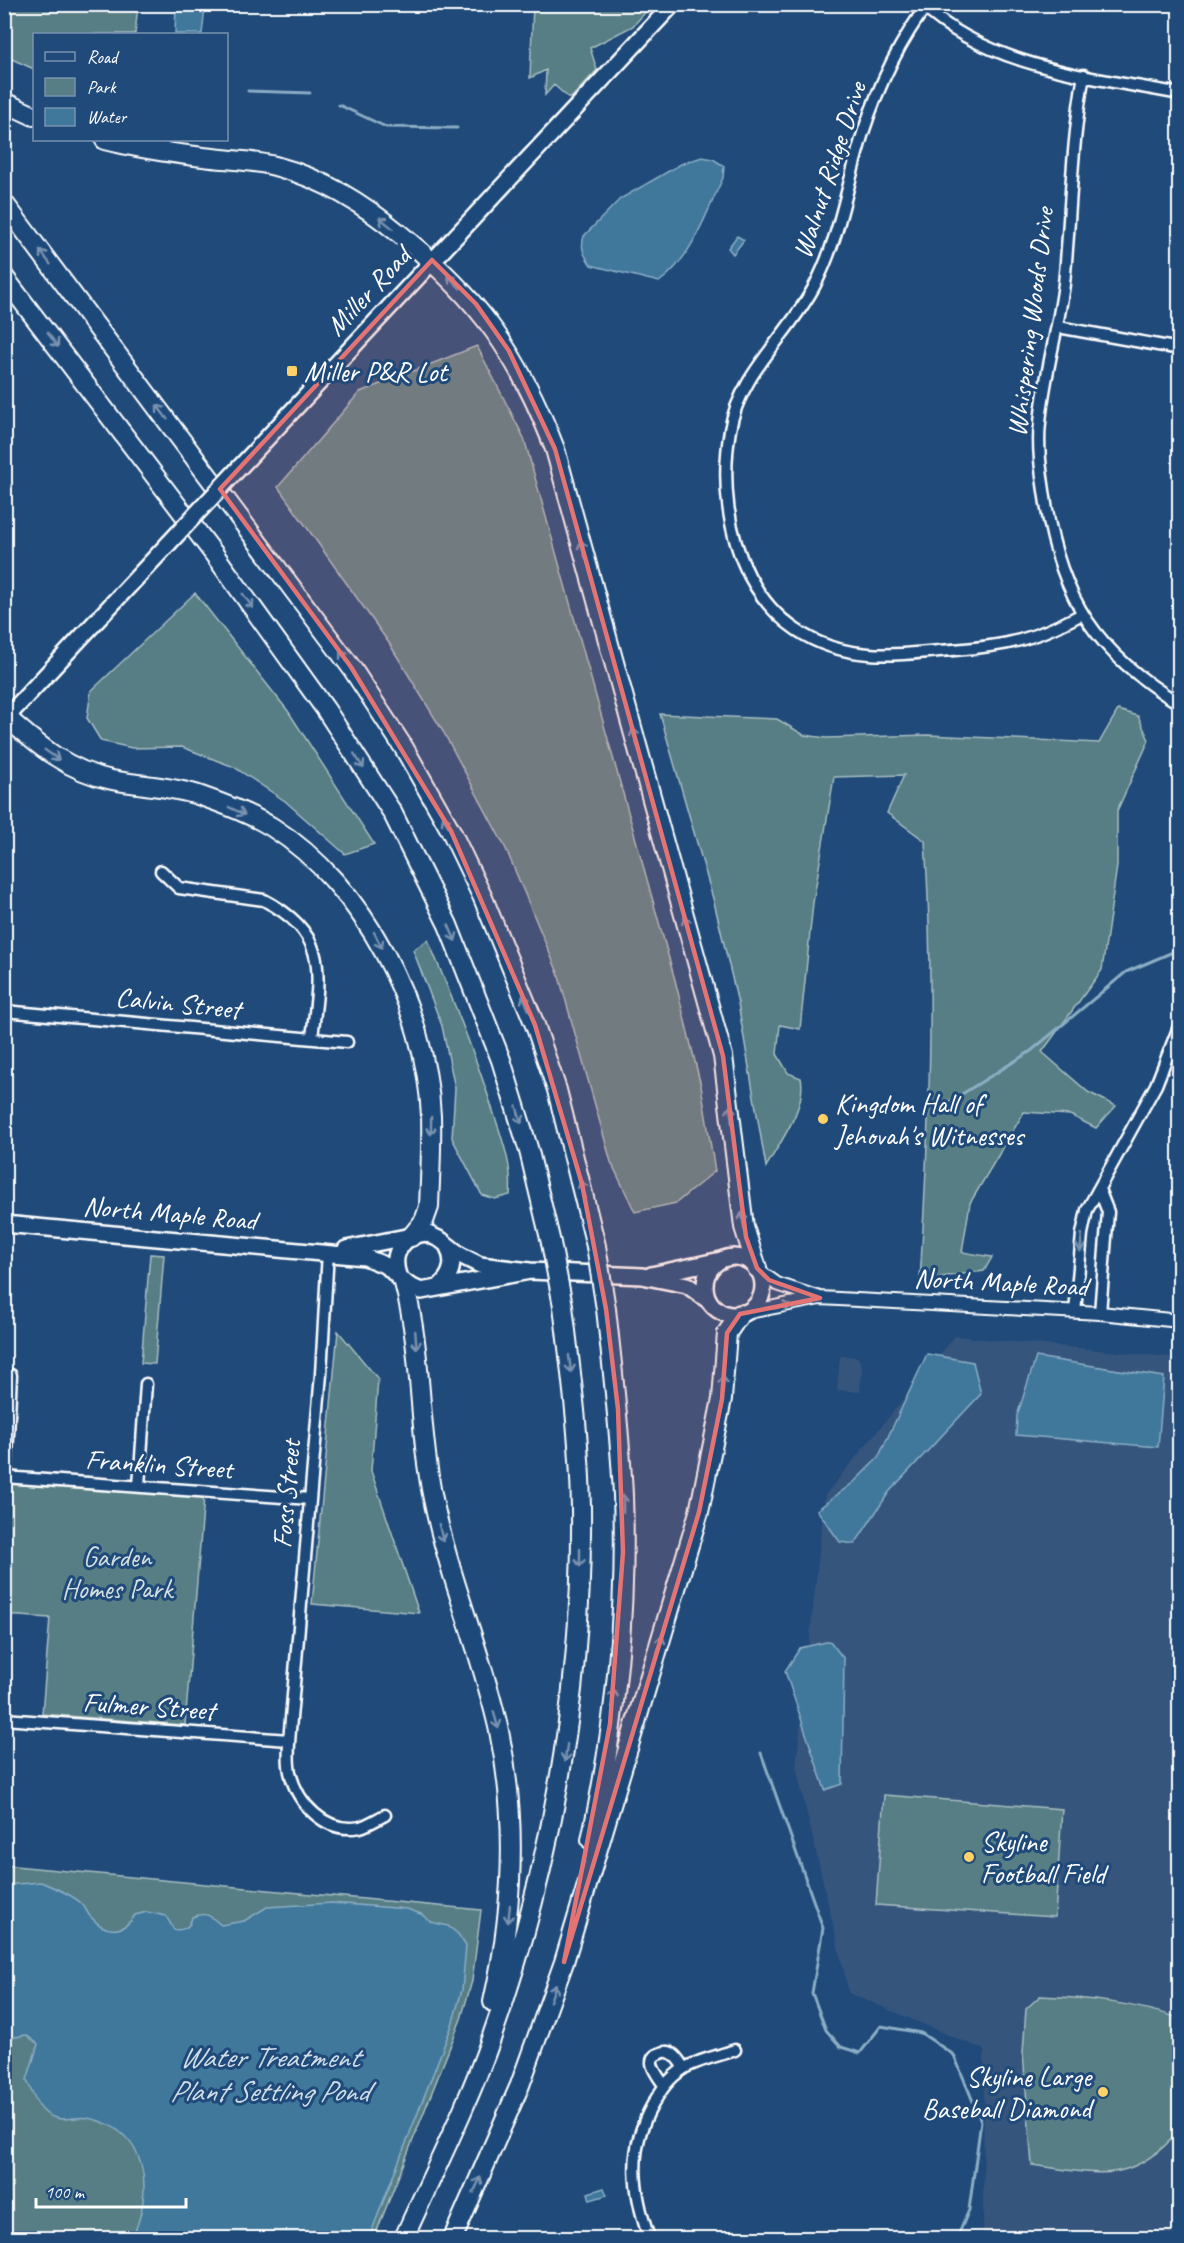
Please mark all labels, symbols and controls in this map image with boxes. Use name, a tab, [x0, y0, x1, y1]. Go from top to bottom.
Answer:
legend	[33, 33, 228, 141]
text: Road	[87, 46, 120, 68]
text: Park	[87, 76, 117, 98]
street label: Walnut Ridge Drive	[784, 76, 875, 262]
text: Water	[87, 106, 128, 128]
street label: Whispering Woods Drive	[999, 204, 1062, 438]
one-way arrow	[379, 216, 394, 230]
street label: Miller Road	[318, 236, 421, 343]
one-way arrow	[38, 249, 51, 265]
one-way arrow	[447, 274, 462, 289]
one-way arrow	[46, 332, 59, 348]
place label: Miller P&R Lot	[304, 354, 450, 389]
marker: Miller P&R Lot	[285, 364, 299, 378]
one-way arrow	[156, 405, 168, 421]
one-way arrow	[577, 540, 588, 559]
one-way arrow	[242, 593, 254, 609]
one-way arrow	[339, 651, 351, 667]
one-way arrow	[629, 728, 641, 747]
one-way arrow	[43, 749, 60, 761]
one-way arrow	[353, 753, 365, 769]
one-way arrow	[227, 806, 245, 817]
one-way arrow	[441, 816, 452, 834]
one-way arrow	[681, 916, 693, 935]
one-way arrow	[447, 923, 458, 941]
one-way arrow	[372, 931, 384, 948]
street label: Calvin Street	[114, 979, 246, 1027]
one-way arrow	[520, 994, 531, 1012]
place label: Kingdom Hall of Jehovah's Witnesses	[833, 1086, 1026, 1153]
one-way arrow	[725, 1105, 736, 1125]
one-way arrow	[514, 1106, 525, 1125]
marker: Kingdom Hall of Jehovah's Witnesses	[816, 1112, 830, 1126]
one-way arrow	[425, 1115, 437, 1135]
one-way arrow	[577, 1180, 588, 1199]
street label: North Maple Road	[82, 1188, 262, 1238]
one-way arrow	[738, 1212, 749, 1231]
one-way arrow	[1075, 1233, 1086, 1253]
street label: North Maple Road	[913, 1260, 1093, 1304]
one-way arrow	[772, 1301, 791, 1312]
one-way arrow	[410, 1330, 421, 1350]
one-way arrow	[565, 1353, 576, 1373]
one-way arrow	[717, 1375, 728, 1395]
street label: Foss Street	[264, 1436, 308, 1549]
street label: Franklin Street	[84, 1441, 236, 1487]
one-way arrow	[617, 1494, 628, 1514]
one-way arrow	[436, 1523, 448, 1542]
park label: Garden Homes Park	[62, 1539, 175, 1606]
one-way arrow	[574, 1548, 586, 1568]
one-way arrow	[655, 1635, 666, 1654]
street label: Fulmer Street	[82, 1684, 220, 1728]
one-way arrow	[608, 1688, 619, 1708]
one-way arrow	[491, 1711, 502, 1730]
one-way arrow	[560, 1742, 571, 1762]
place label: Skyline Football Field	[981, 1824, 1109, 1891]
marker: Skyline Football Field	[962, 1850, 976, 1864]
one-way arrow	[503, 1904, 514, 1923]
one-way arrow	[548, 1985, 559, 2003]
water label: Water Treatment Plant Settling Pond	[170, 2038, 377, 2110]
place label: Skyline Large Baseball Diamond	[922, 2059, 1095, 2126]
marker: Skyline Large Baseball Diamond	[1096, 2085, 1110, 2099]
scale bar	[36, 2171, 186, 2209]
one-way arrow	[471, 2176, 483, 2194]
text: 100 m	[45, 2181, 86, 2203]

